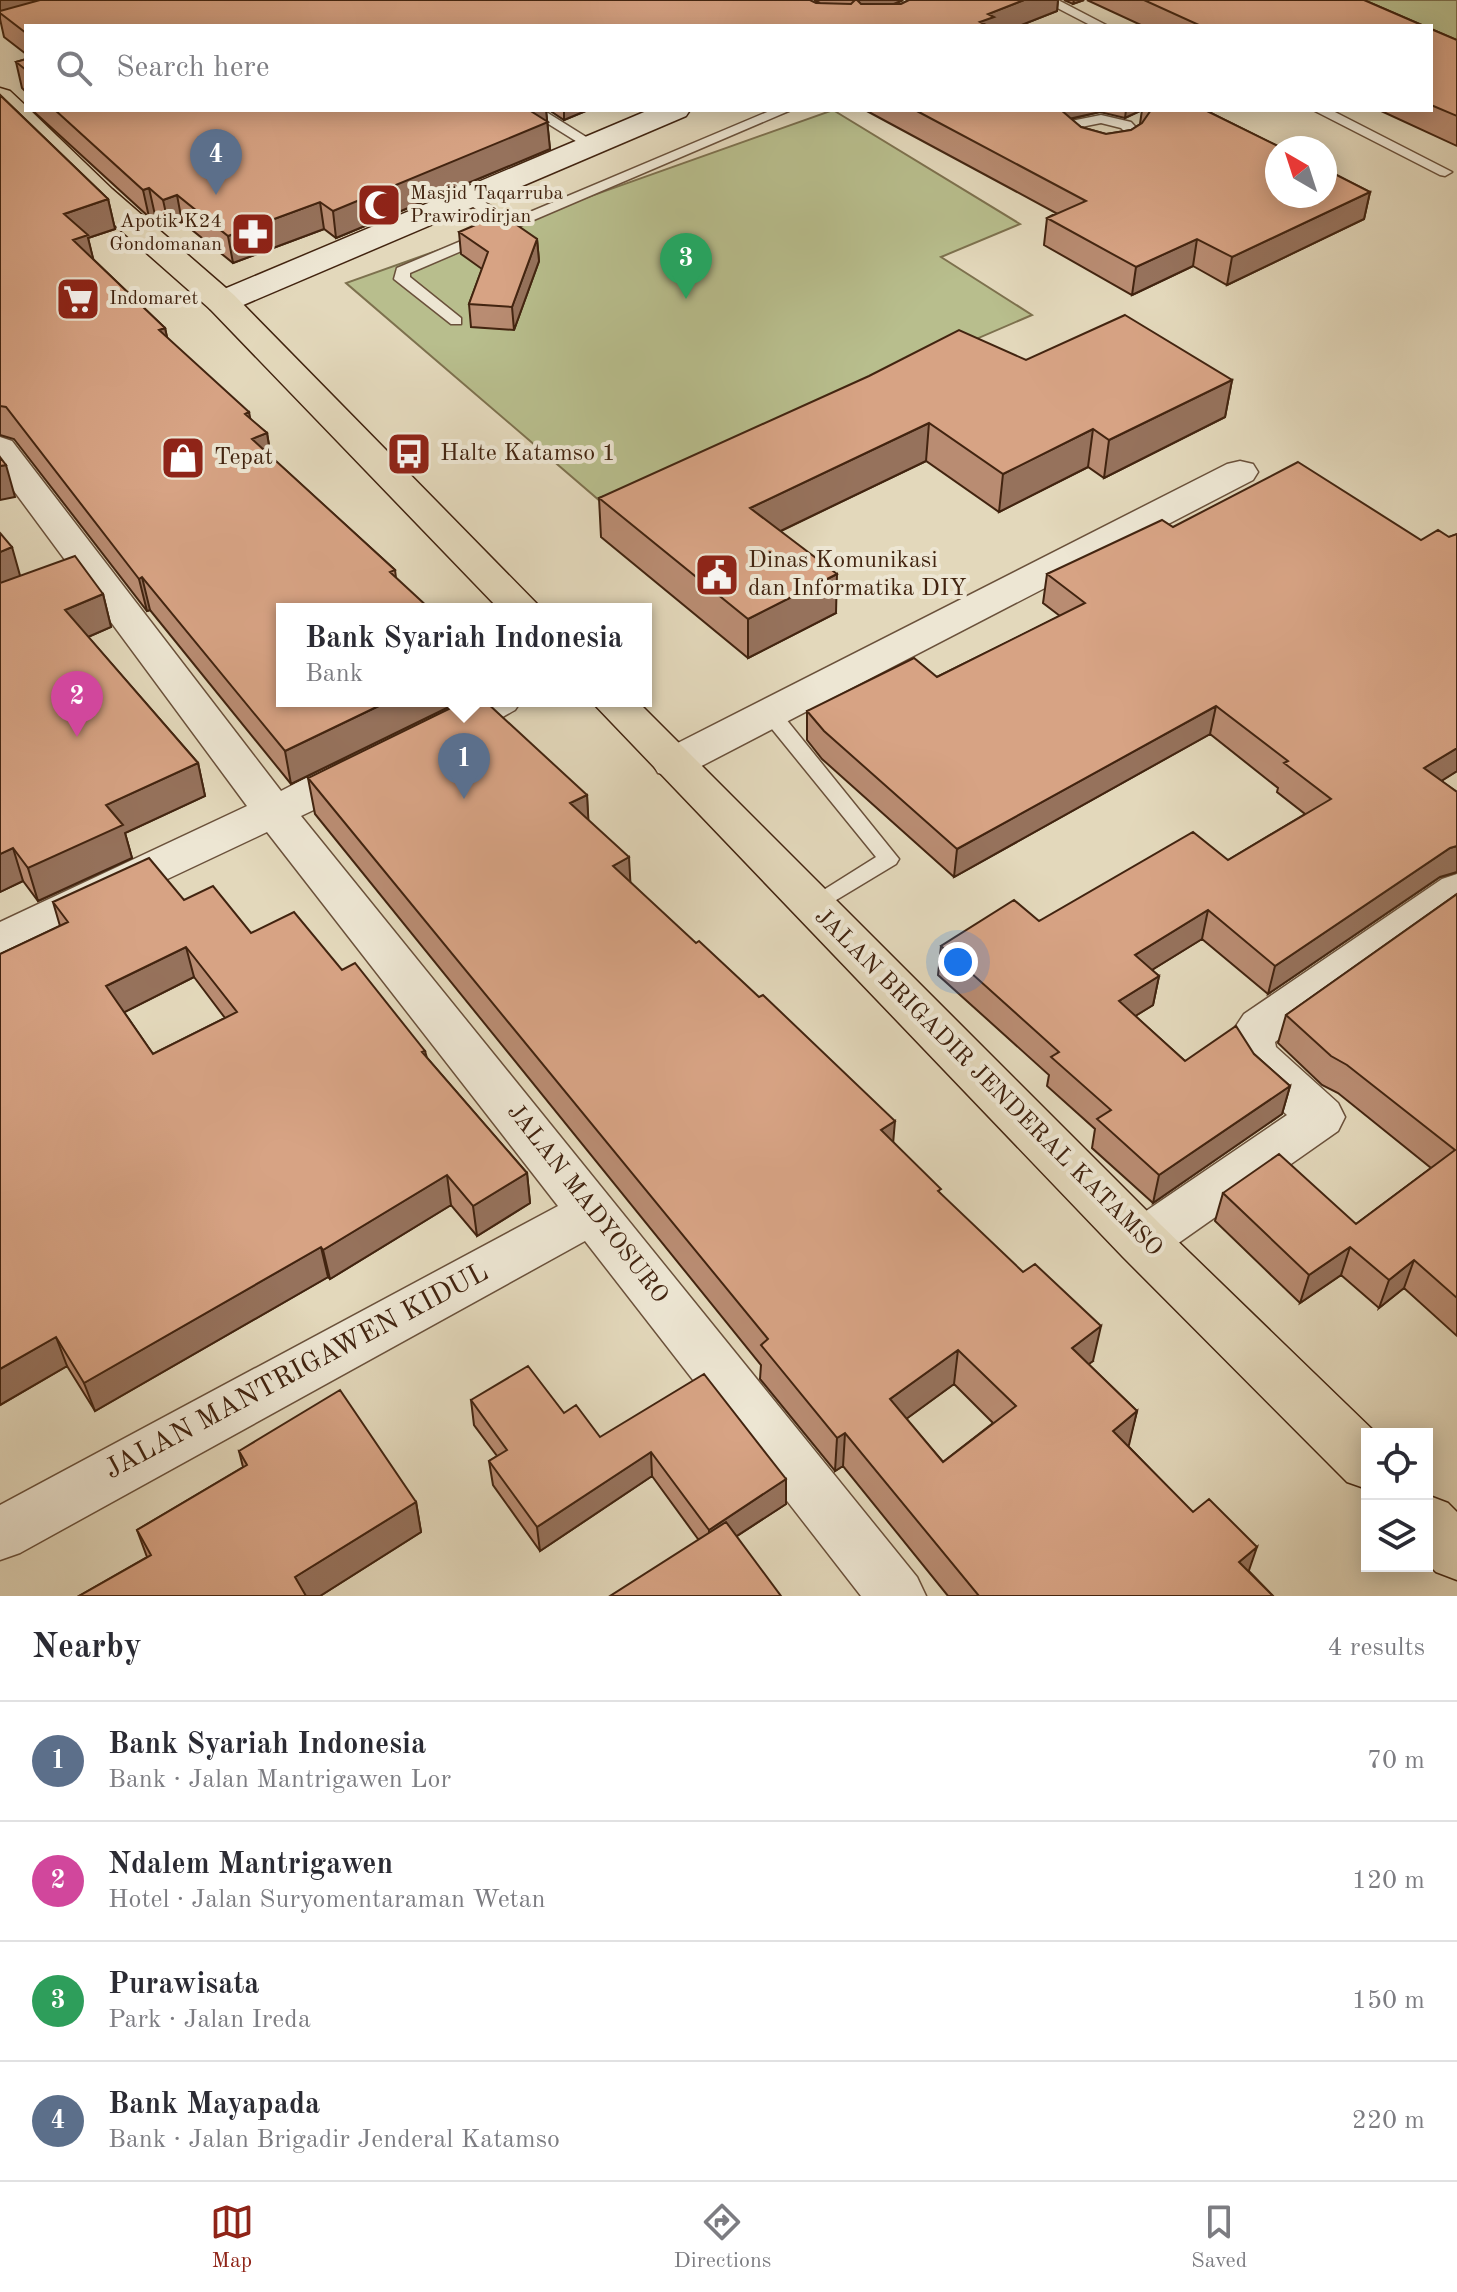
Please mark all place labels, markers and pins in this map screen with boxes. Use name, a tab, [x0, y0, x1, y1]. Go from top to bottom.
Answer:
pin: 4	[190, 129, 242, 195]
mosque icon: Masjid Taqarruba Prawirodirjan	[355, 181, 403, 229]
place label: Masjid Taqarruba Prawirodirjan	[410, 184, 564, 227]
pharmacy icon: Apotik K24 Gondomanan	[229, 210, 277, 258]
place label: Apotik K24 Gondomanan	[109, 212, 222, 255]
pin: 3	[660, 233, 712, 299]
supermarket icon: Indomaret	[54, 275, 102, 323]
place label: Indomaret	[109, 289, 198, 309]
bus stop icon: Halte Katamso 1	[385, 430, 433, 478]
shop icon: Tepat	[159, 434, 207, 482]
place label: Halte Katamso 1	[440, 442, 616, 466]
place label: Tepat	[214, 446, 273, 470]
place label: Dinas Komunikasi dan Informatika DIY	[748, 549, 967, 601]
public building icon: Dinas Komunikasi dan Informatika DIY	[693, 551, 741, 599]
pin: 2	[51, 671, 103, 737]
pin: 1	[438, 733, 490, 799]

